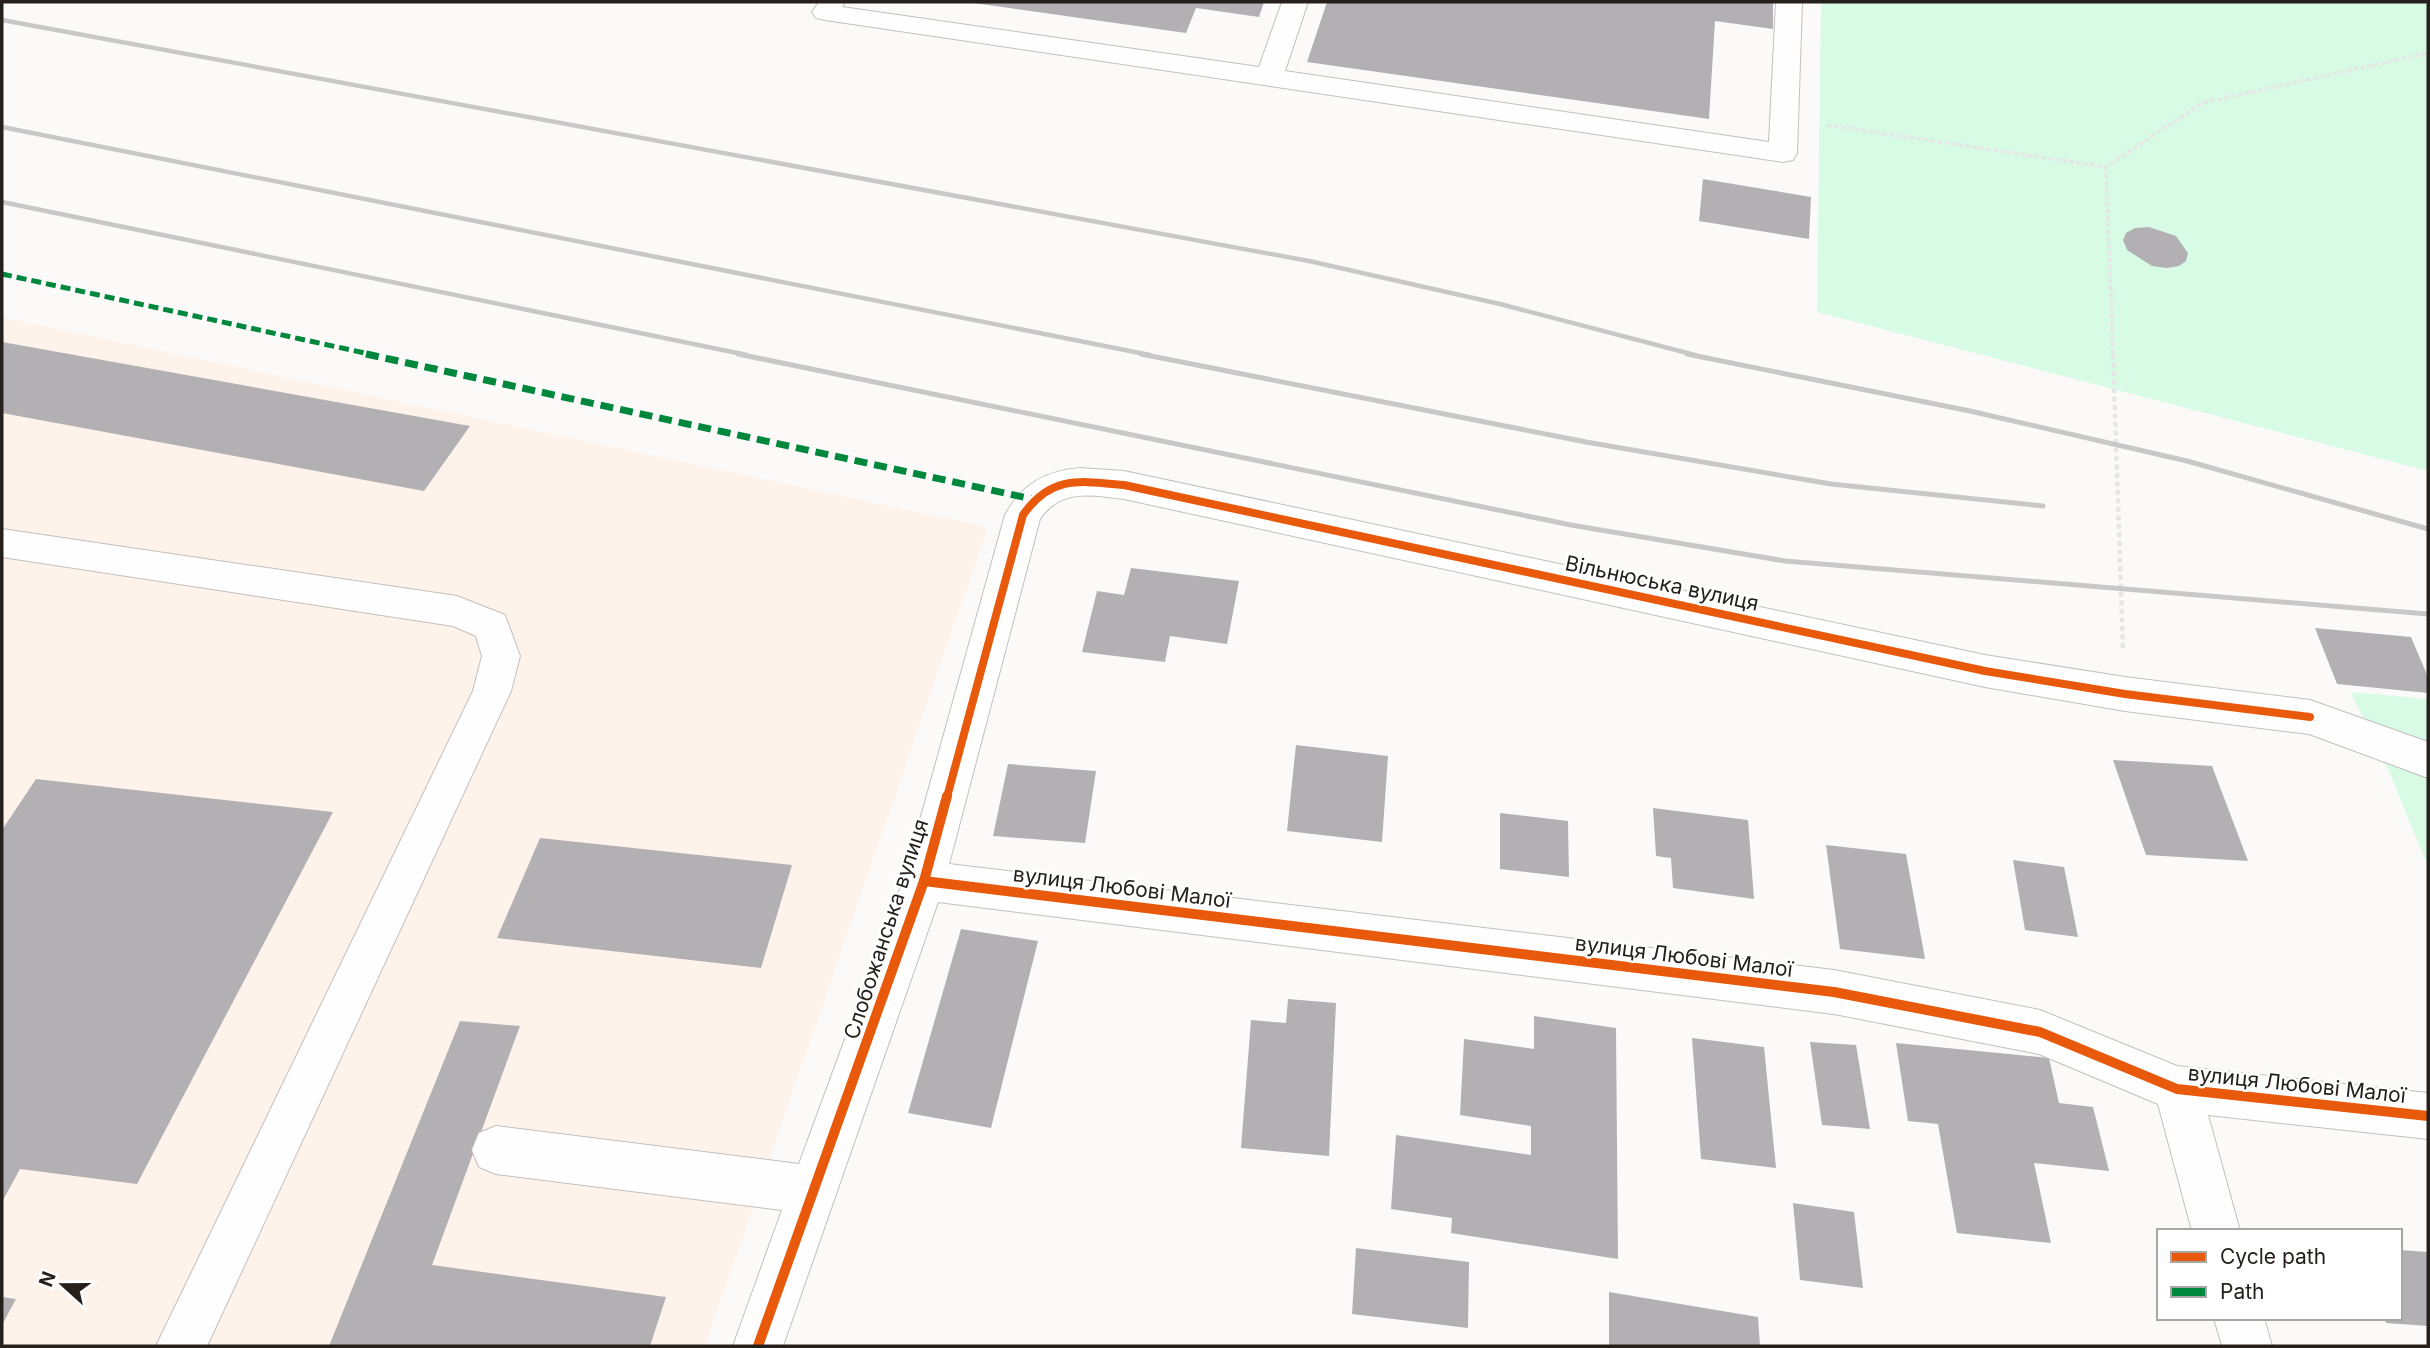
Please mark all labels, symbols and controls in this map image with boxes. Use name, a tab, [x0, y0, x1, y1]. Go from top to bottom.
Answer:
street label: Вільнюська вулиця	[1563, 550, 1761, 616]
street label: Слобожанська вулиця	[839, 816, 933, 1042]
street label: вулиця Любові Малої	[1012, 861, 1233, 913]
street label: вулиця Любові Малої	[1574, 930, 1795, 982]
street label: вулиця Любові Малої	[2187, 1060, 2408, 1108]
legend	[2157, 1229, 2402, 1320]
text: Cycle path	[2220, 1244, 2326, 1269]
north arrow	[28, 1250, 98, 1320]
text: N	[34, 1268, 61, 1290]
text: Path	[2220, 1279, 2265, 1304]

